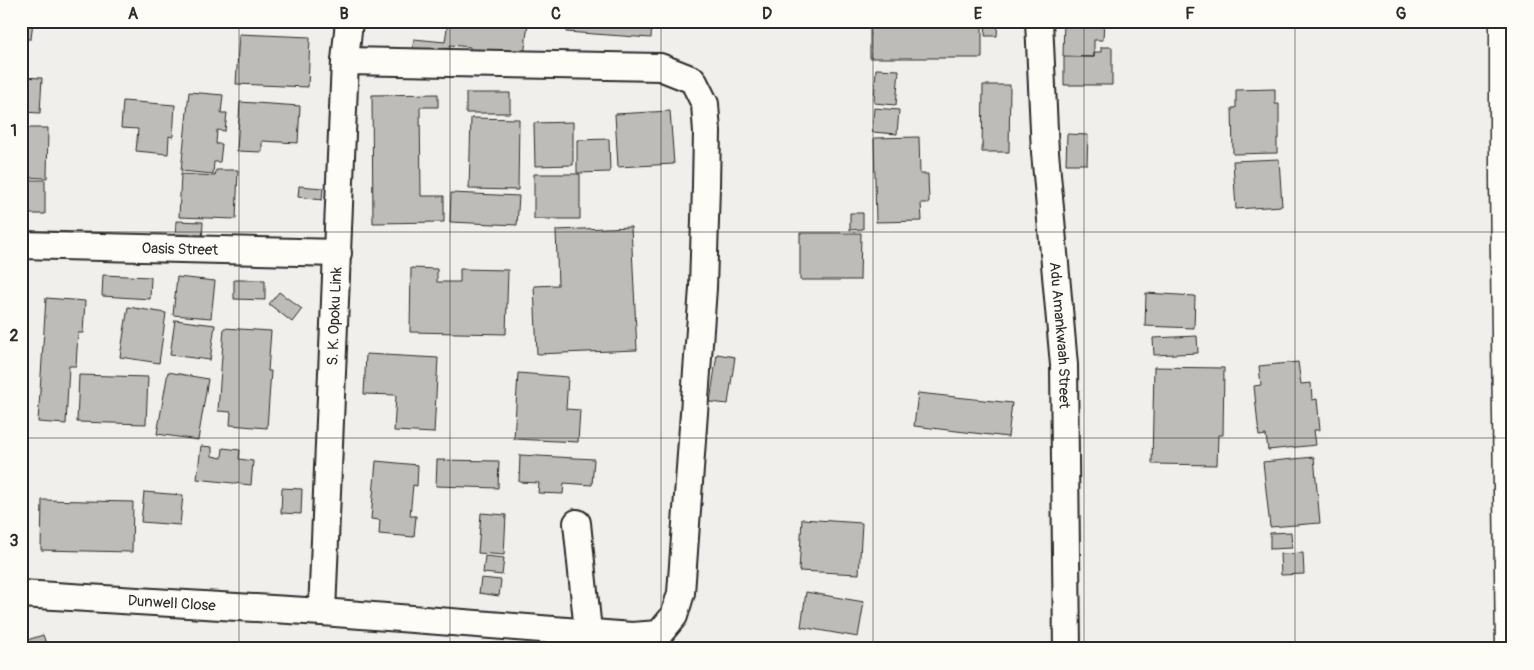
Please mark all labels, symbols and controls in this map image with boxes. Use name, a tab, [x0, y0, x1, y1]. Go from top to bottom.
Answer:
text: A	[128, 4, 139, 24]
text: B	[339, 4, 349, 24]
text: C	[551, 4, 561, 24]
text: D	[762, 4, 772, 24]
text: E	[974, 4, 983, 24]
text: F	[1185, 4, 1195, 24]
text: G	[1396, 4, 1407, 24]
text: 1	[11, 121, 17, 141]
street label: Oasis Street	[141, 239, 219, 259]
street label: Adu Amankwaah Street	[1045, 261, 1074, 410]
street label: S. K. Opoku Link	[323, 266, 346, 366]
text: 2	[10, 326, 19, 346]
text: 3	[10, 531, 19, 551]
street label: Dunwell Close	[127, 591, 217, 615]

